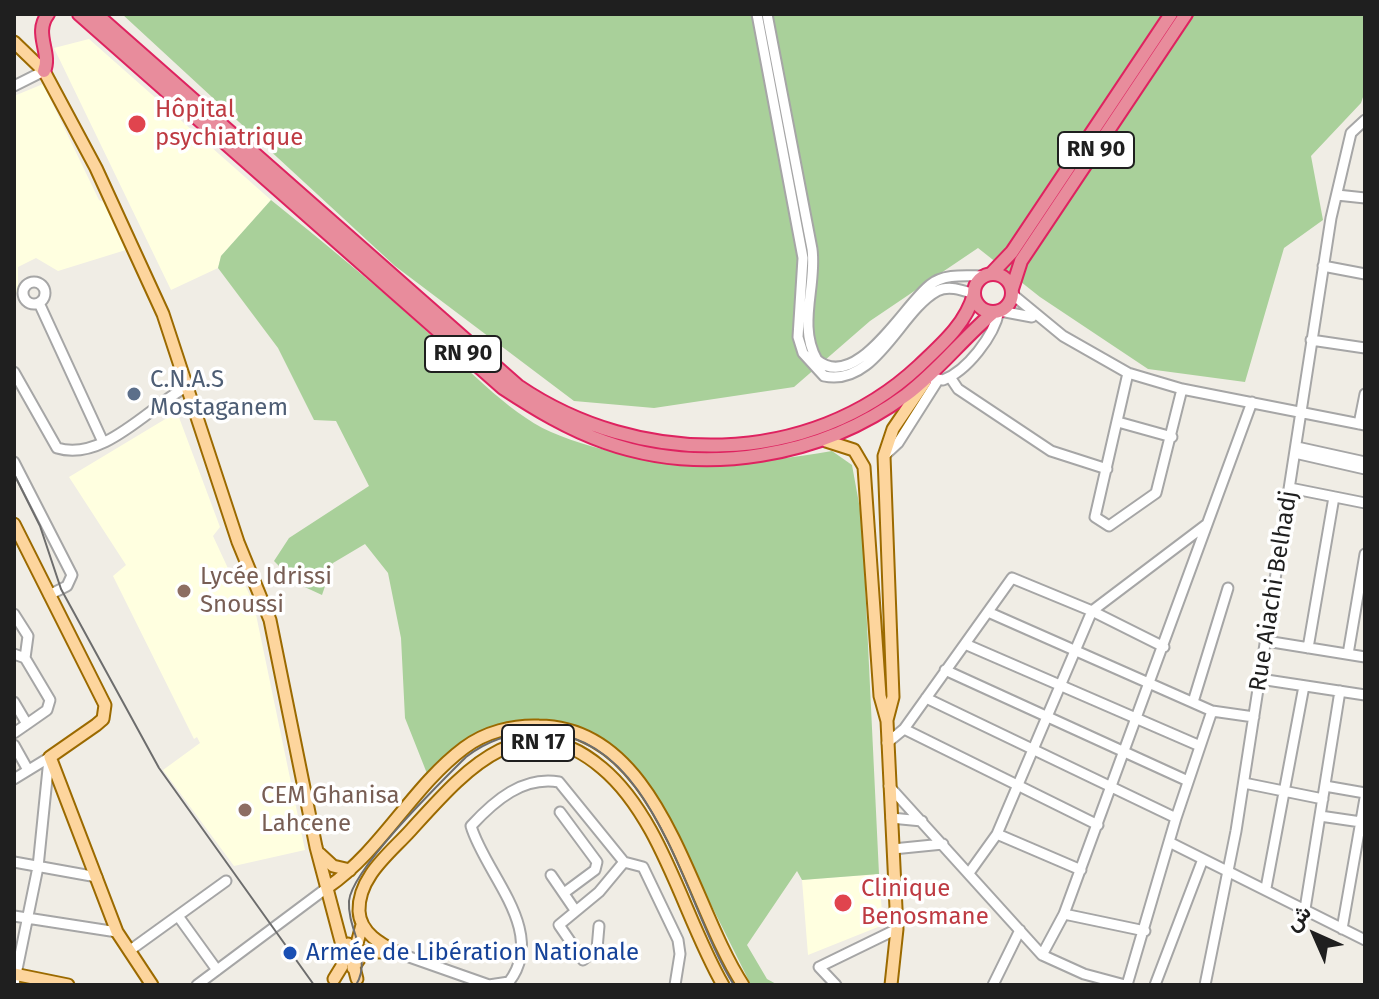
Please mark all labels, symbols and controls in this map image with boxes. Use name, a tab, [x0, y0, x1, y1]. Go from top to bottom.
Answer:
place label: Hôpital psychiatrique	[155, 96, 303, 152]
marker: Hôpital psychiatrique	[126, 113, 148, 135]
road number: RN 90	[1058, 132, 1134, 168]
road number: RN 90	[425, 336, 501, 372]
place label: C.N.A.S Mostaganem	[150, 366, 288, 422]
marker: C.N.A.S Mostaganem	[125, 385, 143, 403]
street label: Rue Aiachi Belhadj	[1244, 488, 1304, 694]
place label: Lycée Idrissi Snoussi	[200, 563, 332, 619]
marker: Lycée Idrissi Snoussi	[175, 582, 193, 600]
road number: RN 17	[502, 725, 574, 761]
place label: CEM Ghanisa Lahcene	[261, 782, 399, 838]
marker: CEM Ghanisa Lahcene	[236, 801, 254, 819]
place label: Clinique Benosmane	[861, 875, 989, 931]
marker: Clinique Benosmane	[832, 892, 854, 914]
north arrow	[1275, 895, 1355, 975]
text: ش	[1279, 899, 1317, 937]
place label: Armée de Libération Nationale	[306, 939, 639, 967]
marker: Armée de Libération Nationale	[281, 944, 299, 962]

